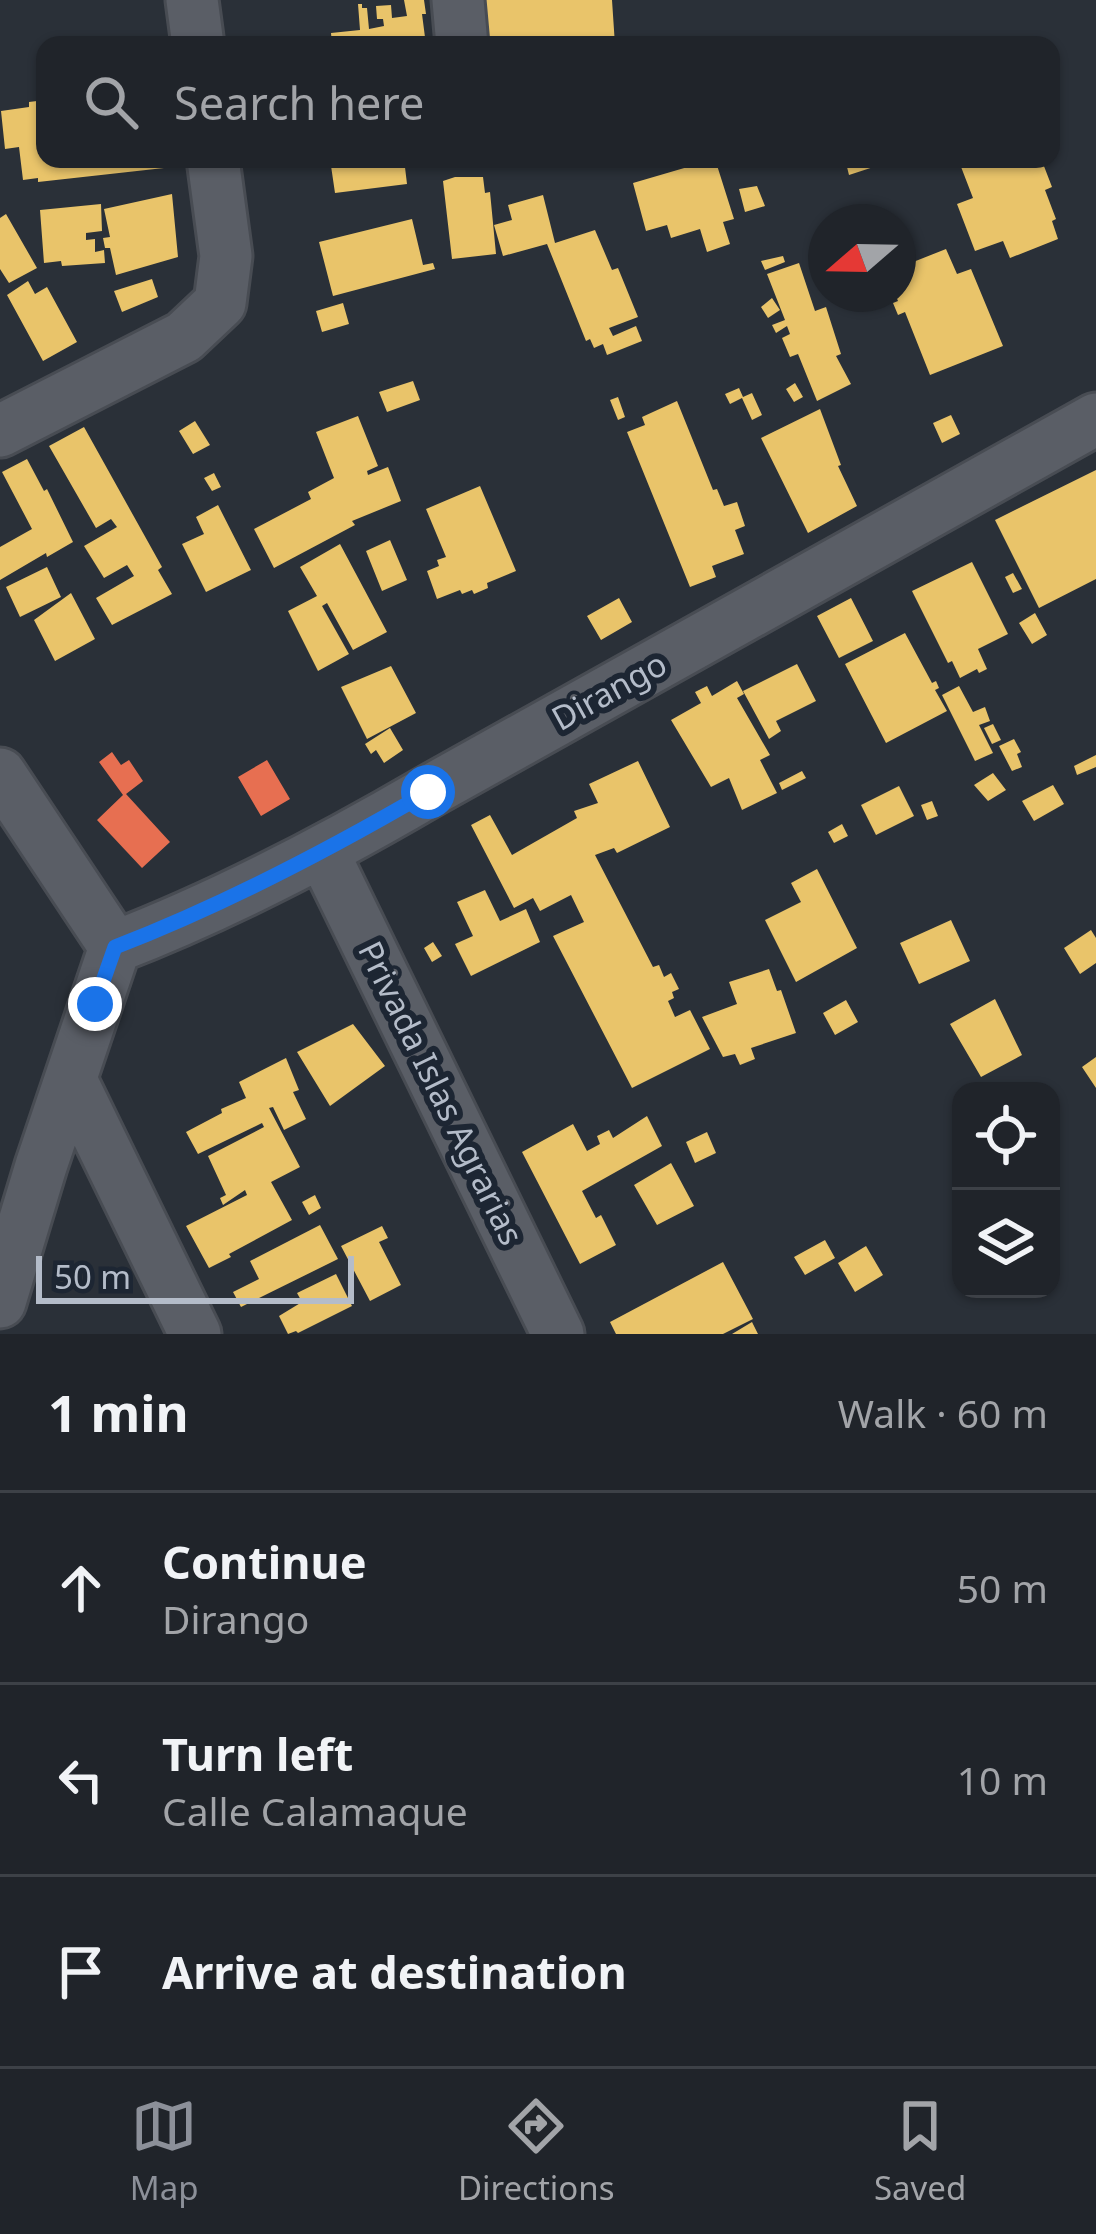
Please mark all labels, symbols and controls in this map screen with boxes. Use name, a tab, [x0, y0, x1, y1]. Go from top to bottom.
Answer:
search box	[36, 36, 1060, 168]
icon: search	[78, 69, 144, 135]
text: Search here	[174, 72, 424, 133]
north arrow	[808, 204, 916, 312]
street label: Dirango	[543, 641, 674, 740]
route start	[401, 765, 455, 819]
street label: Privada Islas Agrarias	[348, 933, 535, 1252]
route end	[68, 977, 122, 1031]
map controls	[952, 1082, 1060, 1298]
button: locate	[952, 1082, 1060, 1190]
button: layers	[952, 1190, 1060, 1298]
scale bar	[36, 1250, 354, 1303]
text: 50 m	[54, 1254, 131, 1299]
text: 1 min	[48, 1377, 189, 1447]
text: Walk · 60 m	[838, 1386, 1048, 1439]
text: Continue	[162, 1531, 367, 1592]
icon: ahead	[48, 1555, 114, 1621]
text: 50 m	[957, 1561, 1048, 1614]
text: Dirango	[162, 1592, 309, 1645]
text: Turn left	[162, 1723, 353, 1784]
icon: left	[48, 1747, 114, 1813]
text: 10 m	[957, 1753, 1048, 1806]
text: Calle Calamaque	[162, 1784, 468, 1837]
icon: arrive	[48, 1939, 114, 2005]
text: Arrive at destination	[162, 1941, 627, 2002]
tab: Map	[130, 2093, 198, 2210]
tab: Directions	[458, 2093, 615, 2210]
tab: Saved	[874, 2093, 966, 2210]

